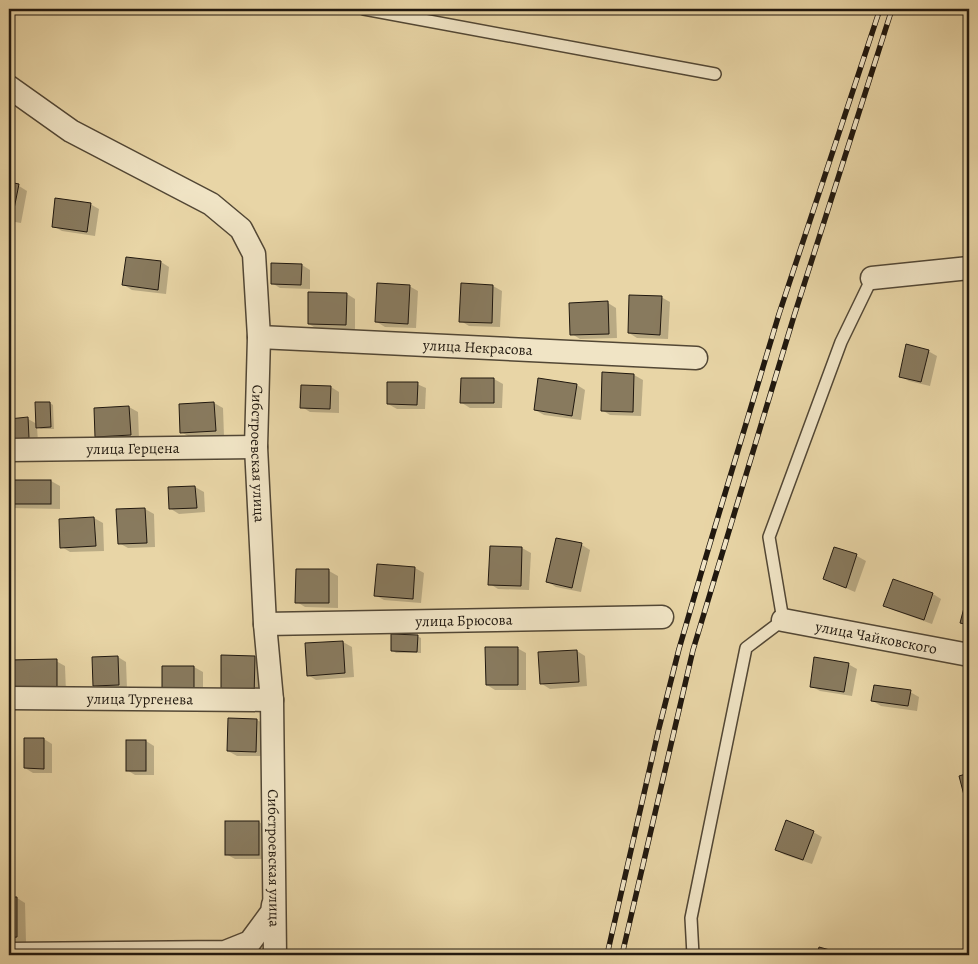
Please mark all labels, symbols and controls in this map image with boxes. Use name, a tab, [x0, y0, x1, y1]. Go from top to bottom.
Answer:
street label: улица Некрасова	[421, 335, 533, 360]
street label: Сибстроевская улица	[246, 384, 270, 523]
street label: улица Герцена	[85, 438, 180, 459]
street label: улица Брюсова	[414, 610, 513, 631]
street label: улица Чайковского	[813, 616, 939, 659]
street label: улица Тургенева	[86, 689, 193, 709]
street label: Сибстроевская улица	[263, 789, 285, 927]

